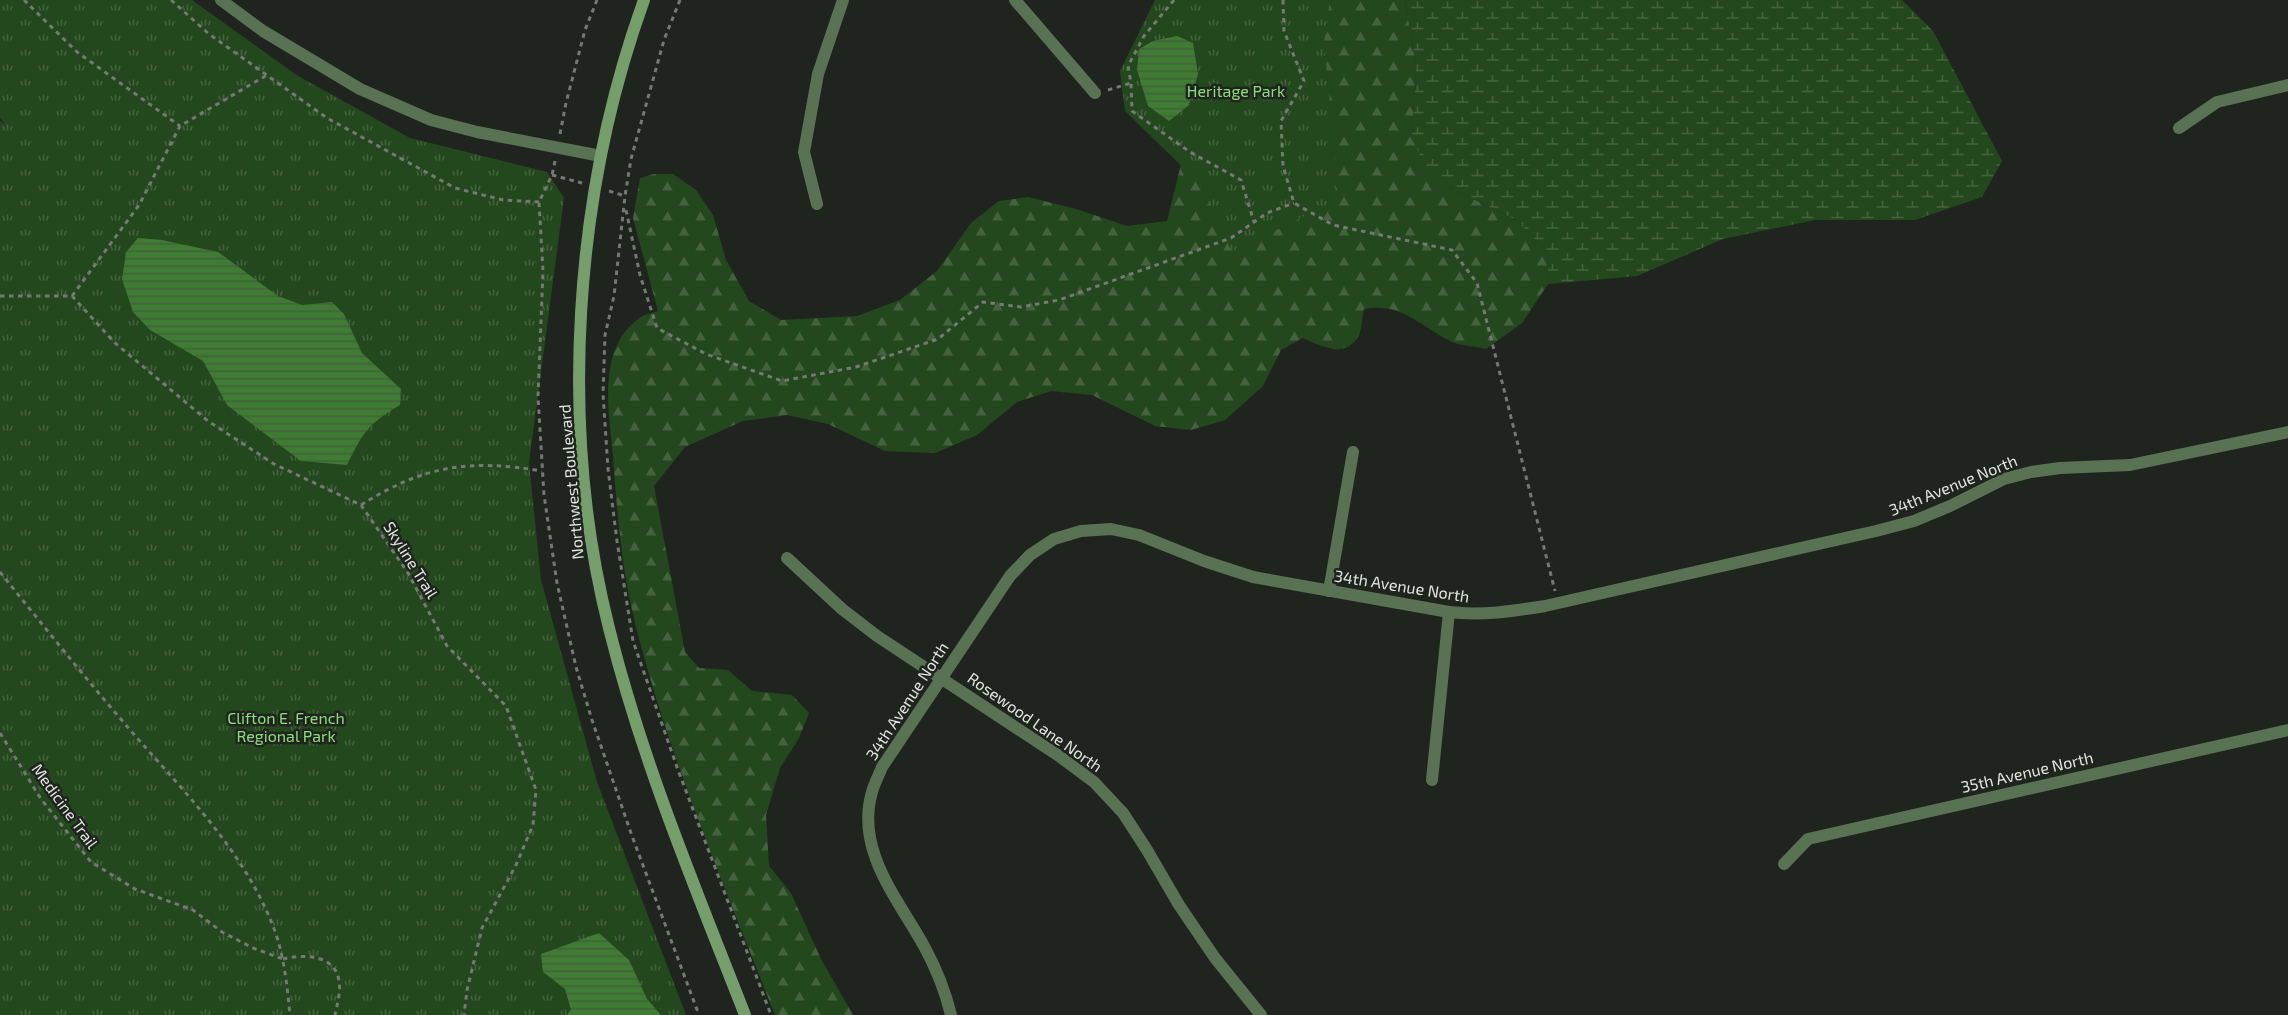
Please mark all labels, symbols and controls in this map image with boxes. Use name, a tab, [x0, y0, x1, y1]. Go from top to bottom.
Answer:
park label: Heritage Park	[1187, 81, 1285, 100]
street label: Northwest Boulevard	[554, 404, 587, 560]
street label: 34th Avenue North	[1886, 450, 2020, 519]
street label: Skyline Trail	[380, 518, 443, 602]
street label: 34th Avenue North	[1333, 565, 1471, 606]
street label: 34th Avenue North	[861, 638, 952, 763]
street label: Rosewood Lane North	[964, 668, 1106, 775]
park label: Clifton E. French Regional Park	[227, 708, 345, 745]
street label: 35th Avenue North	[1959, 747, 2095, 796]
street label: Medicine Trail	[28, 760, 103, 852]

